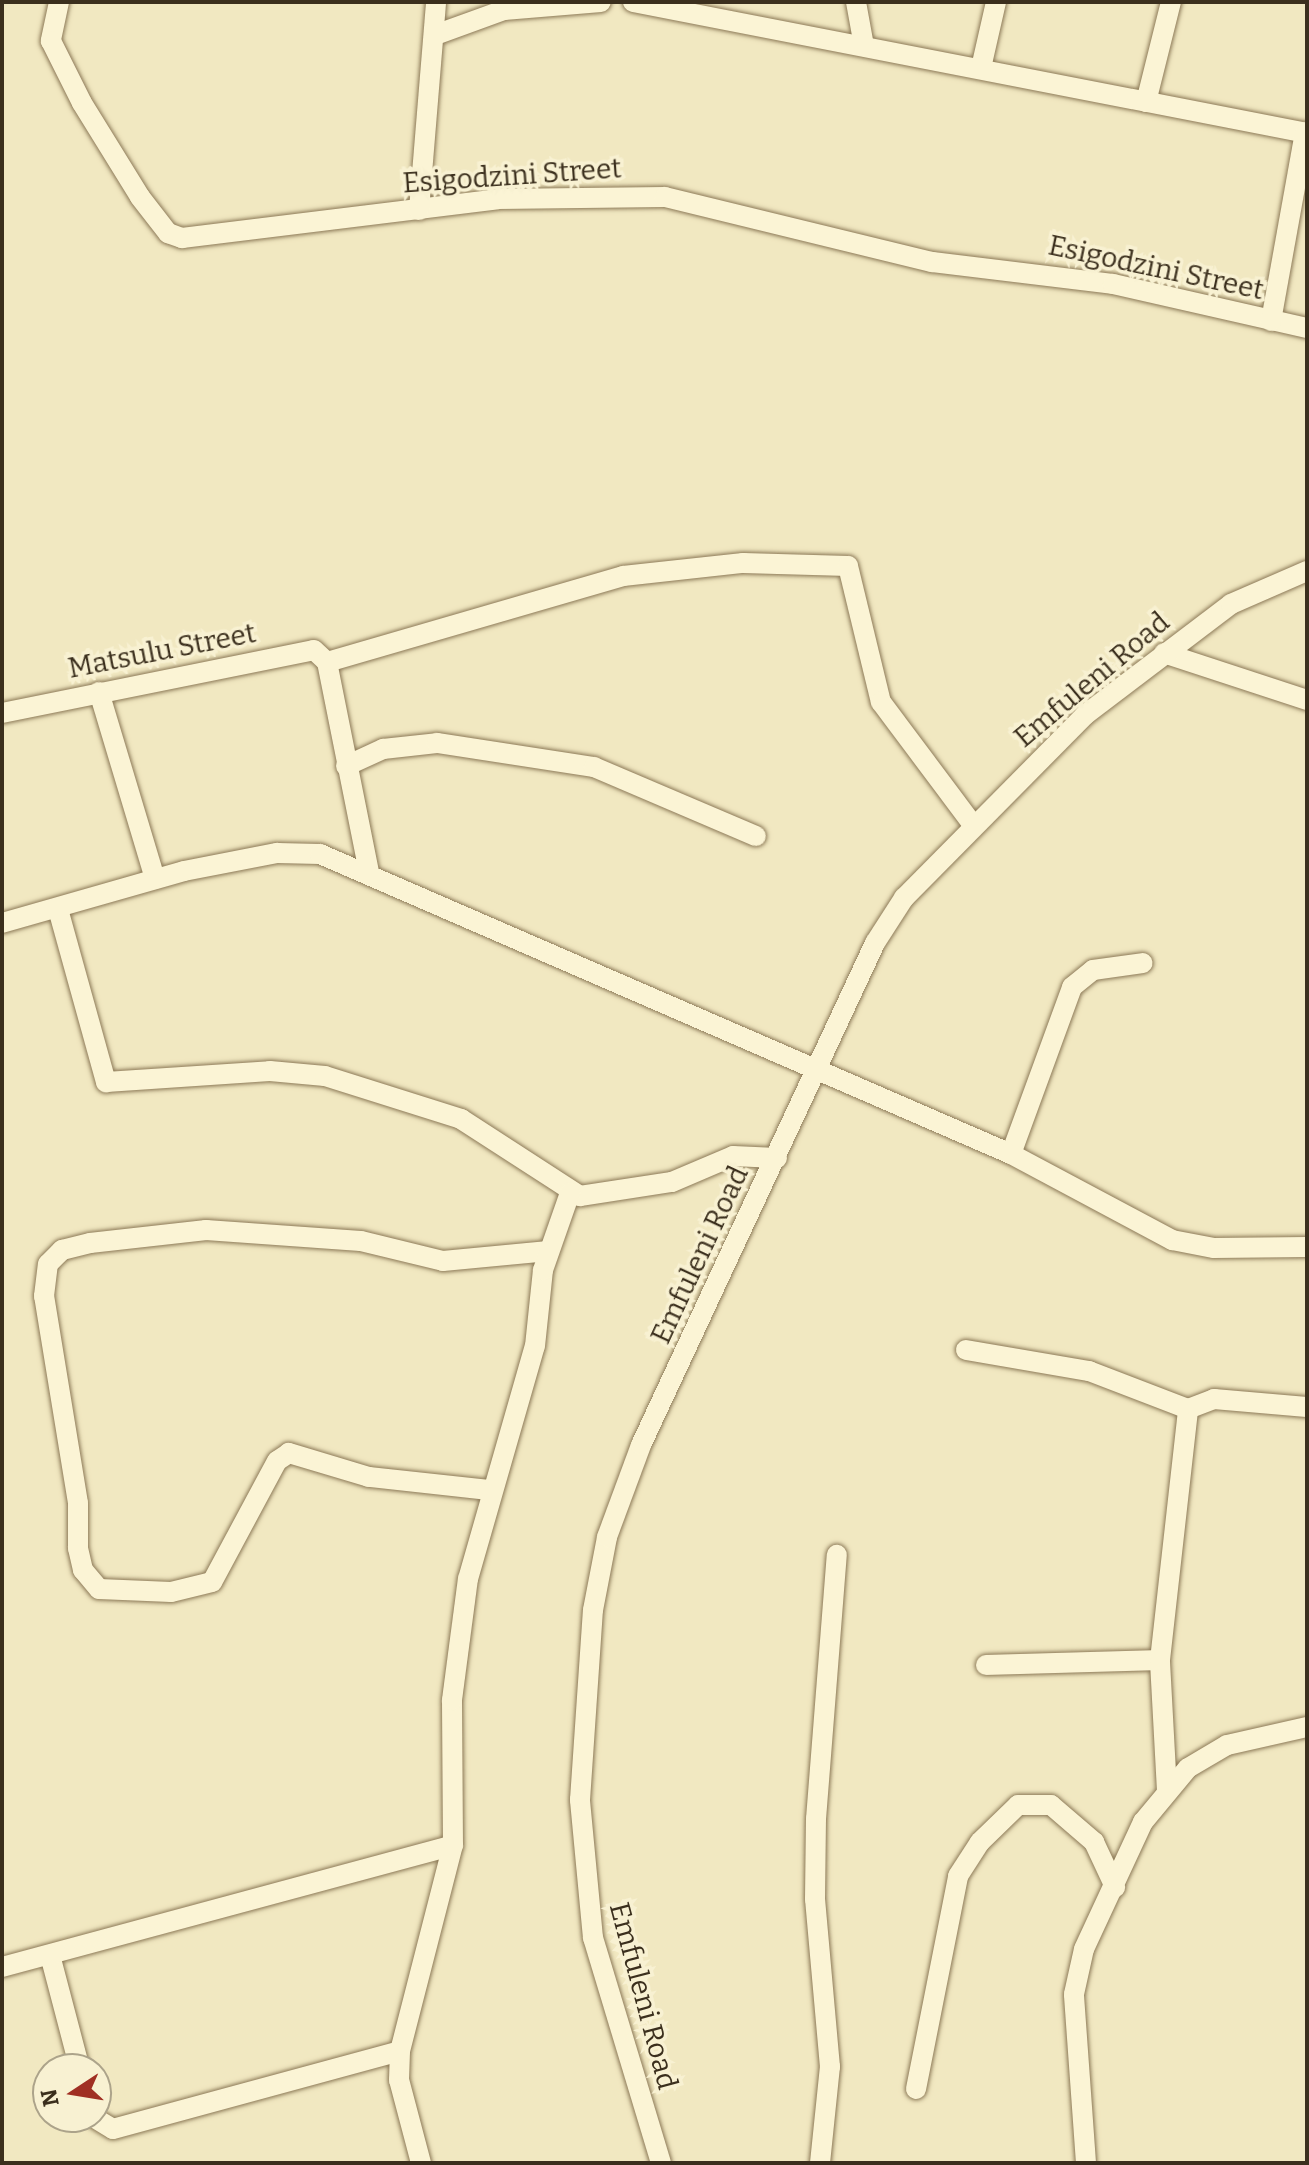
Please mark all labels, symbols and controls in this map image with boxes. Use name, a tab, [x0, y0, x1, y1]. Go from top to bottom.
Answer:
street label: Esigodzini Street	[402, 152, 622, 200]
street label: Esigodzini Street	[1045, 229, 1267, 307]
street label: Emfuleni Road	[1008, 605, 1176, 755]
street label: Matsulu Street	[65, 616, 259, 686]
street label: Emfuleni Road	[644, 1161, 756, 1349]
street label: Emfuleni Road	[602, 1899, 684, 2093]
north arrow	[32, 2053, 112, 2133]
text: N	[35, 2087, 65, 2109]

